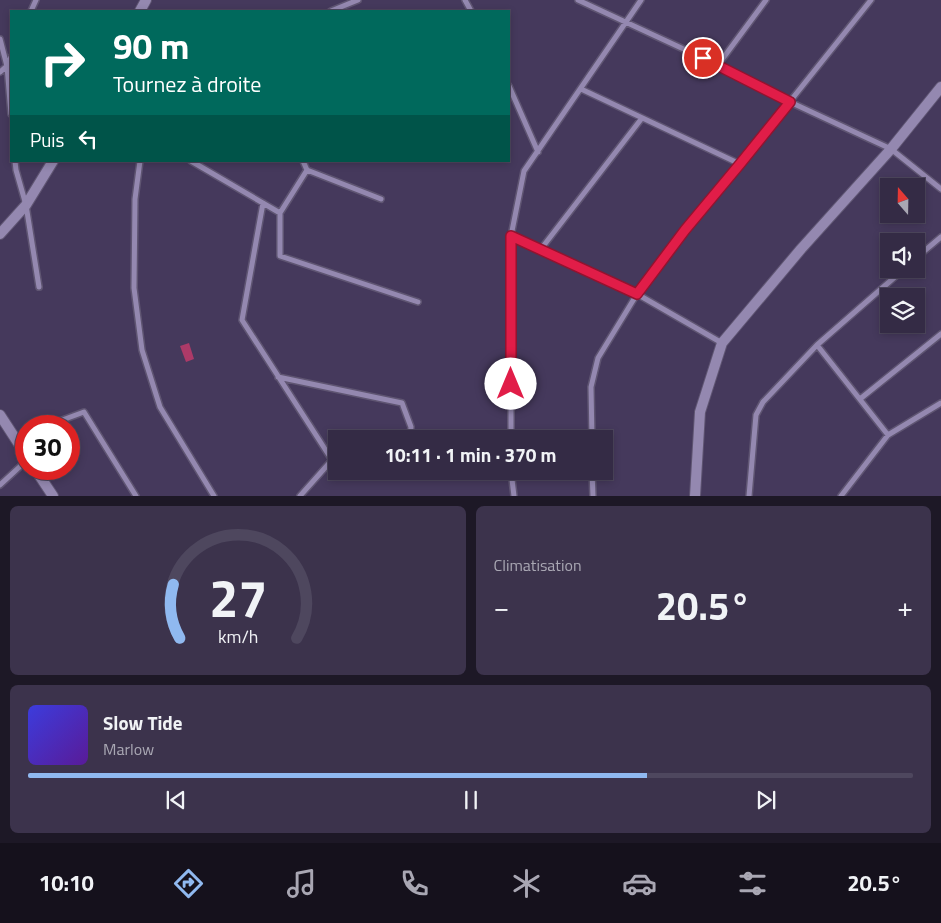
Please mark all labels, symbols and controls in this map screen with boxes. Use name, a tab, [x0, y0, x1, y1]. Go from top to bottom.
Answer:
text: 90 m	[113, 19, 189, 73]
icon: right	[30, 30, 95, 95]
pin	[682, 37, 724, 79]
icon: arrive	[689, 44, 717, 72]
text: Tournez à droite	[113, 67, 261, 101]
text: Puis	[30, 125, 64, 154]
icon: left	[74, 125, 102, 153]
north arrow	[880, 178, 925, 222]
map controls	[880, 178, 925, 333]
button: sound	[880, 233, 925, 278]
button: layers	[880, 288, 925, 333]
position arrow	[484, 357, 536, 409]
speed limit sign: 30	[15, 415, 80, 480]
text: 10:11 · 1 min · 370 m	[384, 440, 557, 469]
text: Climatisation	[494, 553, 582, 577]
text: 27	[209, 558, 267, 637]
text: 20.5°	[656, 577, 751, 635]
text: −	[494, 585, 509, 628]
text: +	[897, 585, 913, 628]
text: km/h	[218, 623, 258, 650]
text: Slow Tide	[103, 708, 182, 737]
text: Marlow	[103, 737, 154, 761]
icon: previous	[162, 786, 190, 814]
icon: pause	[457, 786, 485, 814]
icon: next	[752, 786, 780, 814]
text: 10:10	[39, 866, 94, 900]
icon: directions	[171, 866, 206, 901]
icon: music	[284, 866, 319, 901]
icon: phone	[397, 866, 432, 901]
icon: climate	[509, 866, 544, 901]
icon: car	[622, 866, 657, 901]
icon: filters	[735, 866, 770, 901]
text: 20.5°	[847, 866, 902, 900]

